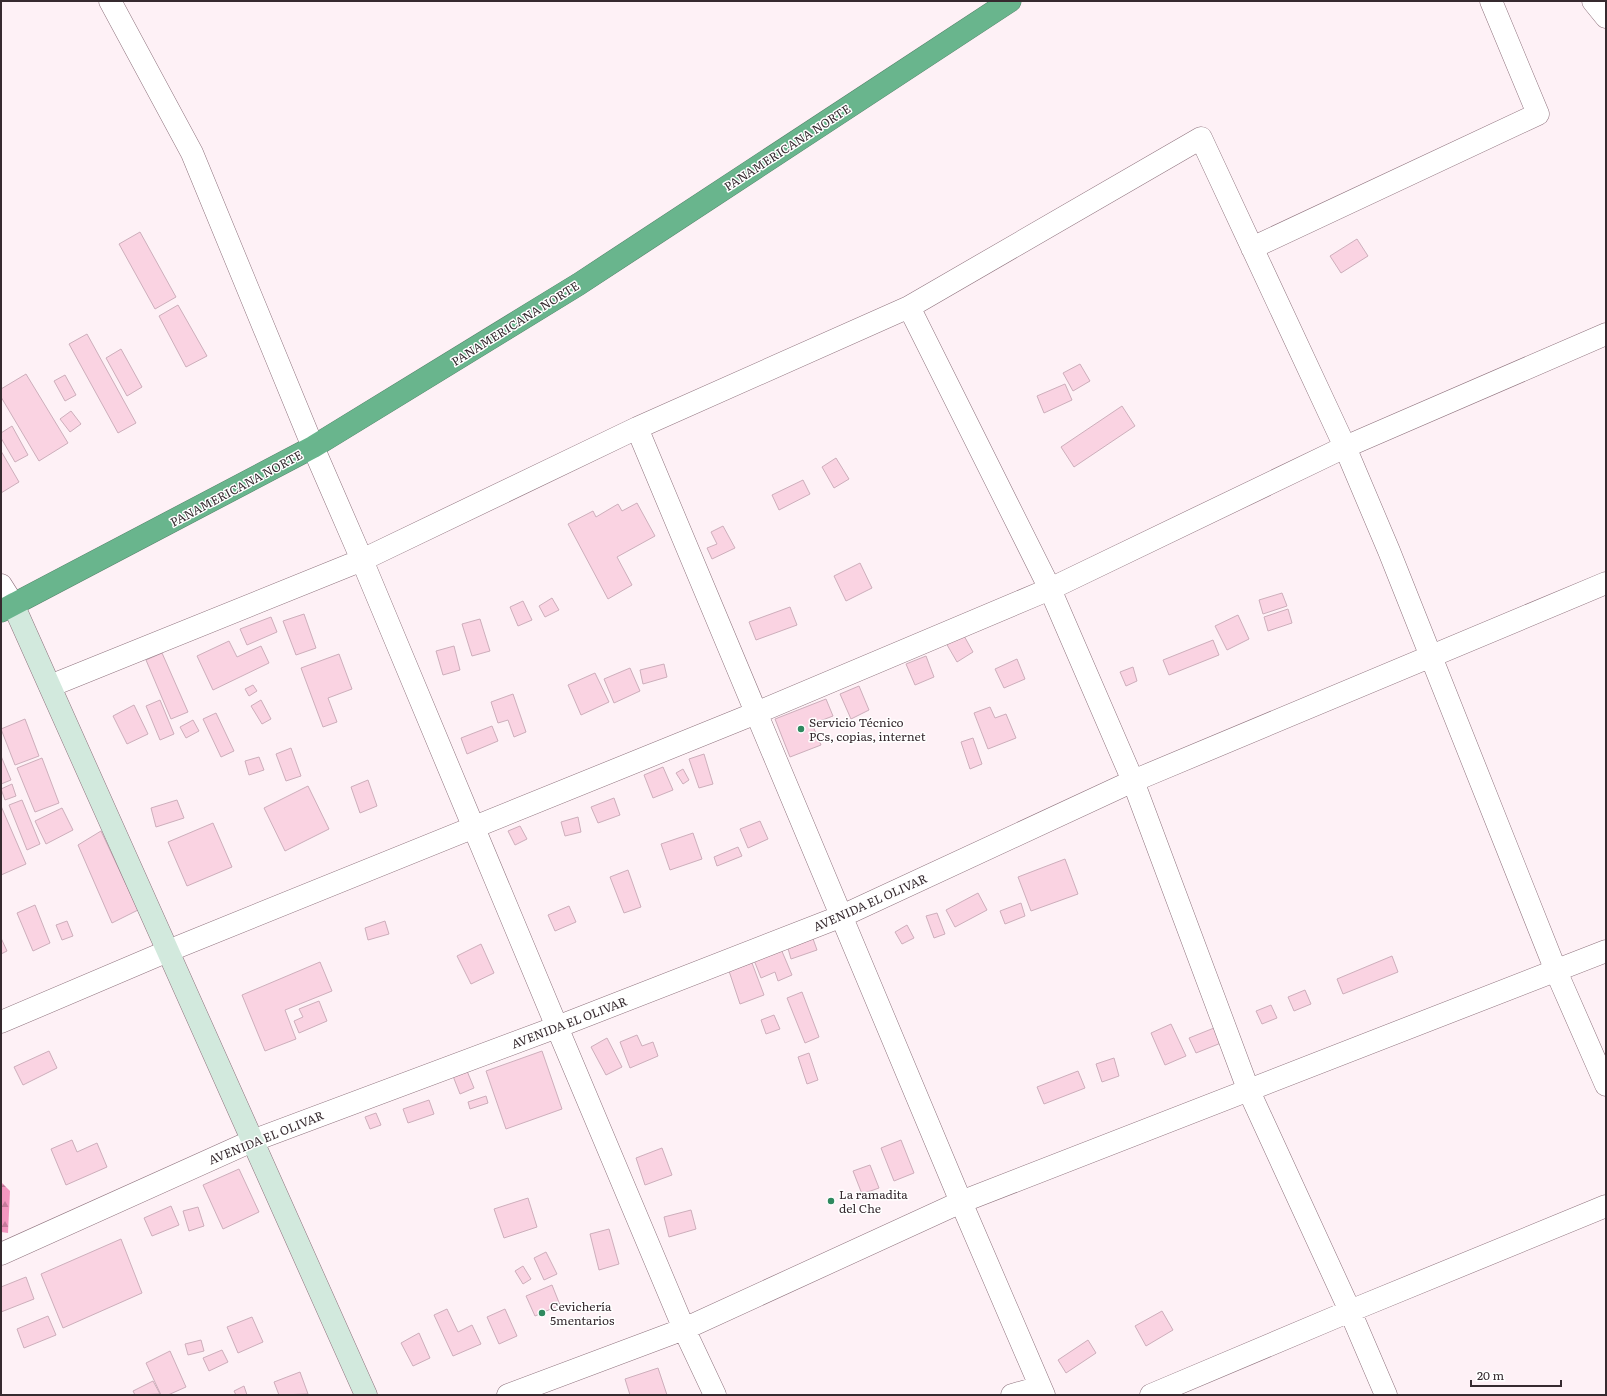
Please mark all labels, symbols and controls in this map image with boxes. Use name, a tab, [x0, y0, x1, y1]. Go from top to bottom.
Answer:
street label: PANAMERICANA NORTE	[720, 99, 854, 195]
street label: PANAMERICANA NORTE	[448, 276, 583, 370]
street label: PANAMERICANA NORTE	[167, 445, 306, 531]
place label: Servicio Técnico PCs, copias, internet	[809, 713, 926, 745]
marker: Servicio Técnico PCs, copias, internet	[796, 724, 806, 734]
street label: AVENIDA EL OLIVAR	[810, 869, 930, 935]
street label: AVENIDA EL OLIVAR	[508, 991, 630, 1052]
street label: AVENIDA EL OLIVAR	[206, 1106, 327, 1168]
place label: La ramadita del Che	[839, 1185, 908, 1217]
marker: La ramadita del Che	[826, 1196, 836, 1206]
place label: Cevichería 5mentarios	[550, 1297, 615, 1329]
marker: Cevichería 5mentarios	[537, 1308, 547, 1318]
scale bar	[1471, 1362, 1561, 1388]
text: 20 m	[1477, 1366, 1504, 1384]

